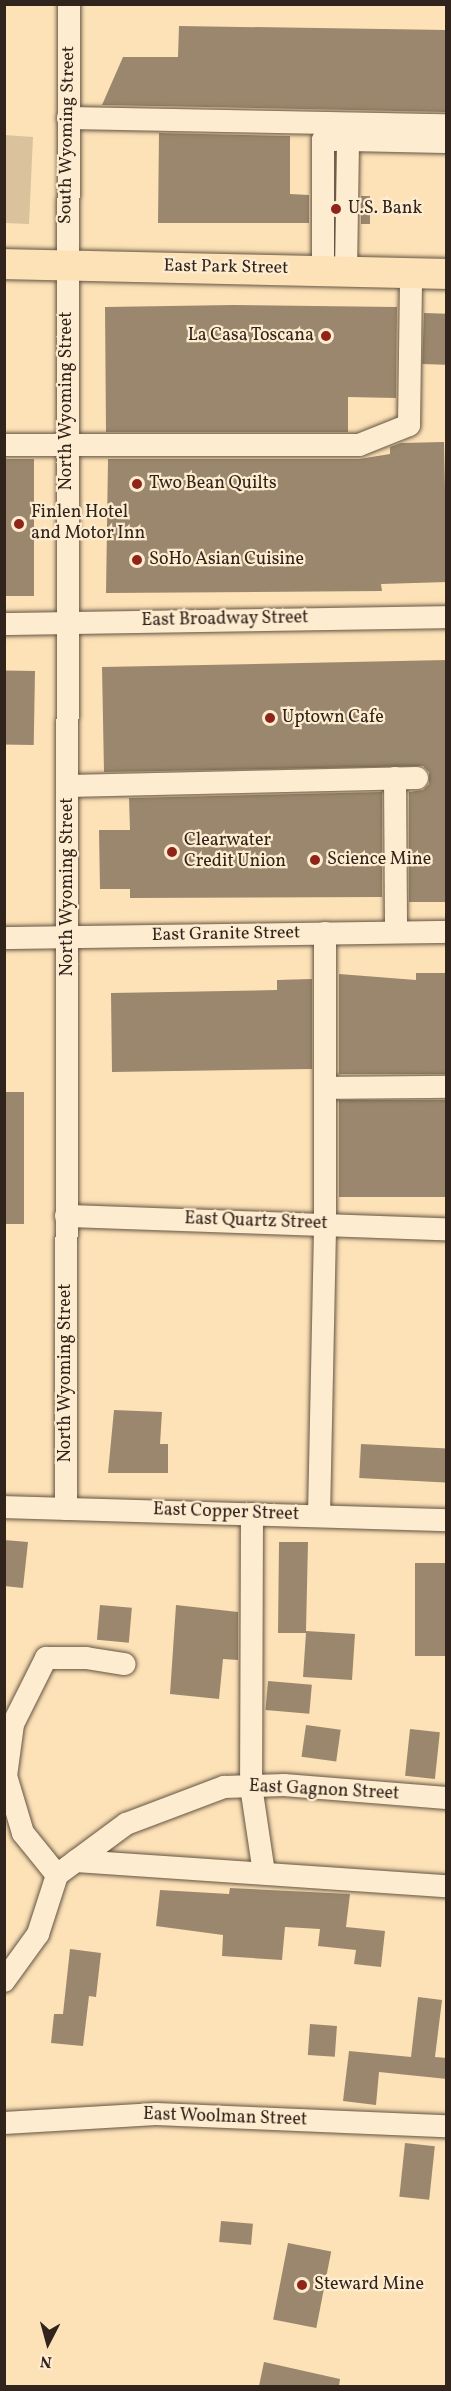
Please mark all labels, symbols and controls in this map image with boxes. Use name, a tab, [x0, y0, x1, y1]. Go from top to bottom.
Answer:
street label: South Wyoming Street	[56, 45, 80, 225]
place label: U.S. Bank	[348, 198, 422, 220]
marker: U.S. Bank	[329, 202, 343, 216]
street label: East Park Street	[163, 256, 289, 280]
street label: North Wyoming Street	[56, 311, 78, 491]
place label: La Casa Toscana	[187, 325, 314, 347]
marker: La Casa Toscana	[319, 329, 333, 343]
place label: Two Bean Quilts	[149, 473, 277, 495]
marker: Two Bean Quilts	[130, 477, 144, 491]
place label: Finlen Hotel and Motor Inn	[31, 503, 145, 546]
marker: Finlen Hotel and Motor Inn	[12, 517, 26, 531]
place label: SoHo Asian Cuisine	[149, 549, 304, 571]
marker: SoHo Asian Cuisine	[130, 553, 144, 567]
street label: East Broadway Street	[141, 608, 309, 632]
place label: Uptown Cafe	[282, 707, 384, 729]
marker: Uptown Cafe	[263, 711, 277, 725]
street label: North Wyoming Street	[57, 797, 79, 977]
place label: Clearwater Credit Union	[184, 831, 286, 874]
marker: Clearwater Credit Union	[165, 845, 179, 859]
place label: Science Mine	[327, 849, 431, 871]
marker: Science Mine	[308, 853, 322, 867]
street label: East Granite Street	[151, 923, 301, 947]
street label: East Quartz Street	[184, 1209, 328, 1235]
street label: North Wyoming Street	[55, 1283, 77, 1463]
street label: East Copper Street	[153, 1500, 299, 1526]
street label: East Gagnon Street	[248, 1776, 400, 1806]
street label: East Woolman Street	[142, 2104, 308, 2132]
place label: Steward Mine	[314, 2274, 424, 2296]
marker: Steward Mine	[295, 2278, 309, 2292]
north arrow	[18, 2313, 78, 2373]
text: N	[39, 2349, 53, 2372]

